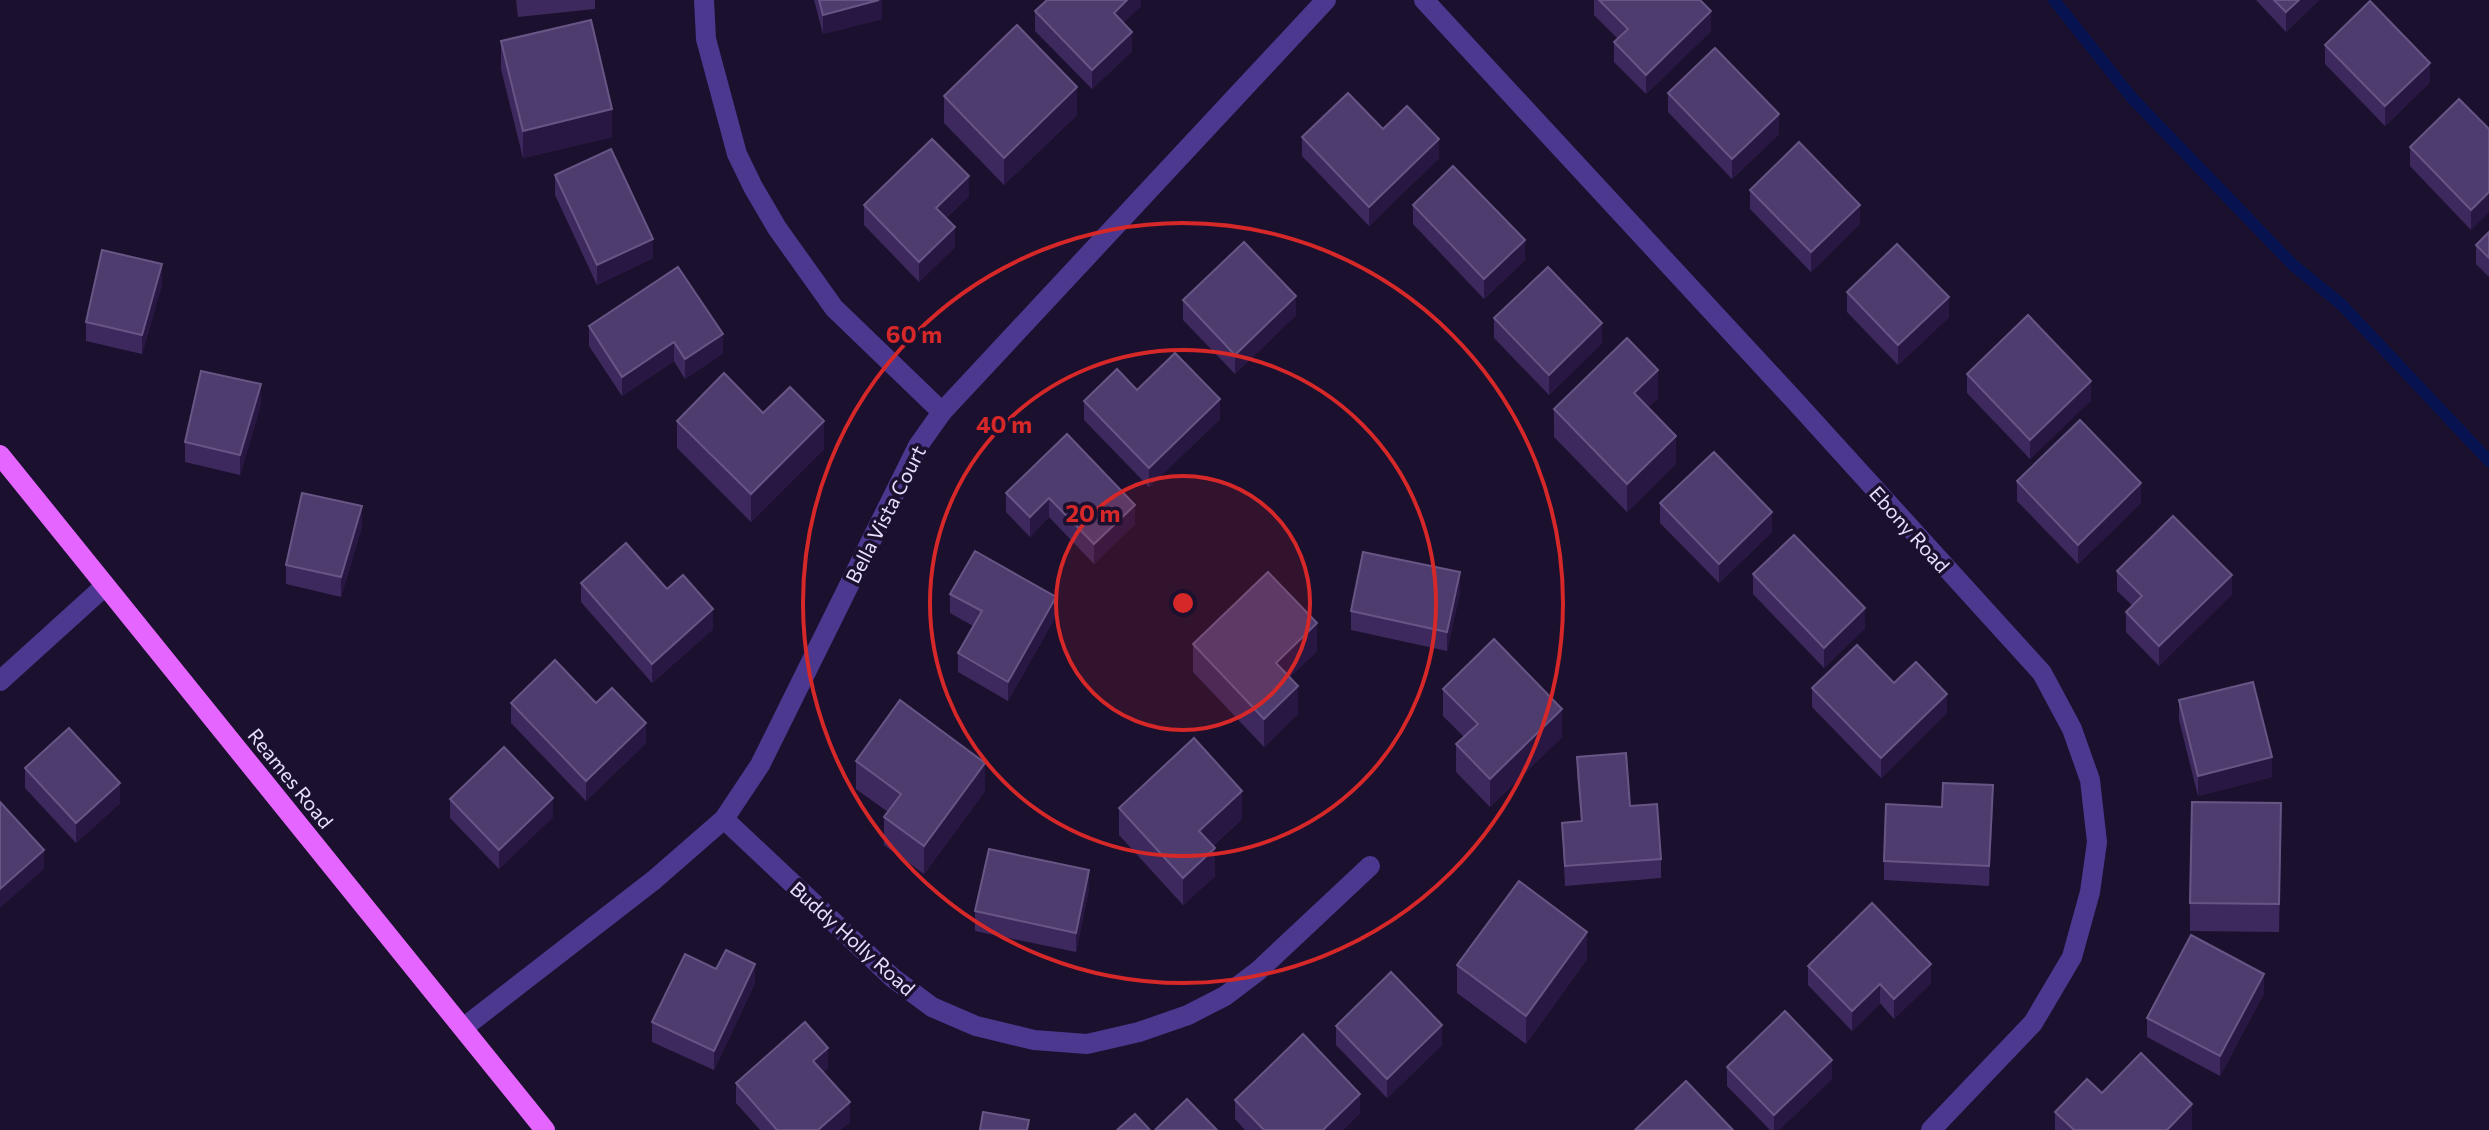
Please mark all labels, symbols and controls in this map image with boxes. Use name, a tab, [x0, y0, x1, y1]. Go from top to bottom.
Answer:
text: 60 m	[886, 319, 942, 348]
text: 40 m	[976, 409, 1032, 438]
street label: Bella Vista Court	[840, 441, 930, 587]
street label: Ebony Road	[1865, 481, 1955, 577]
text: 20 m	[1066, 498, 1120, 527]
centre of rings	[1169, 589, 1197, 617]
street label: Reames Road	[243, 723, 339, 833]
street label: Buddy Holly Road	[786, 876, 920, 1000]

